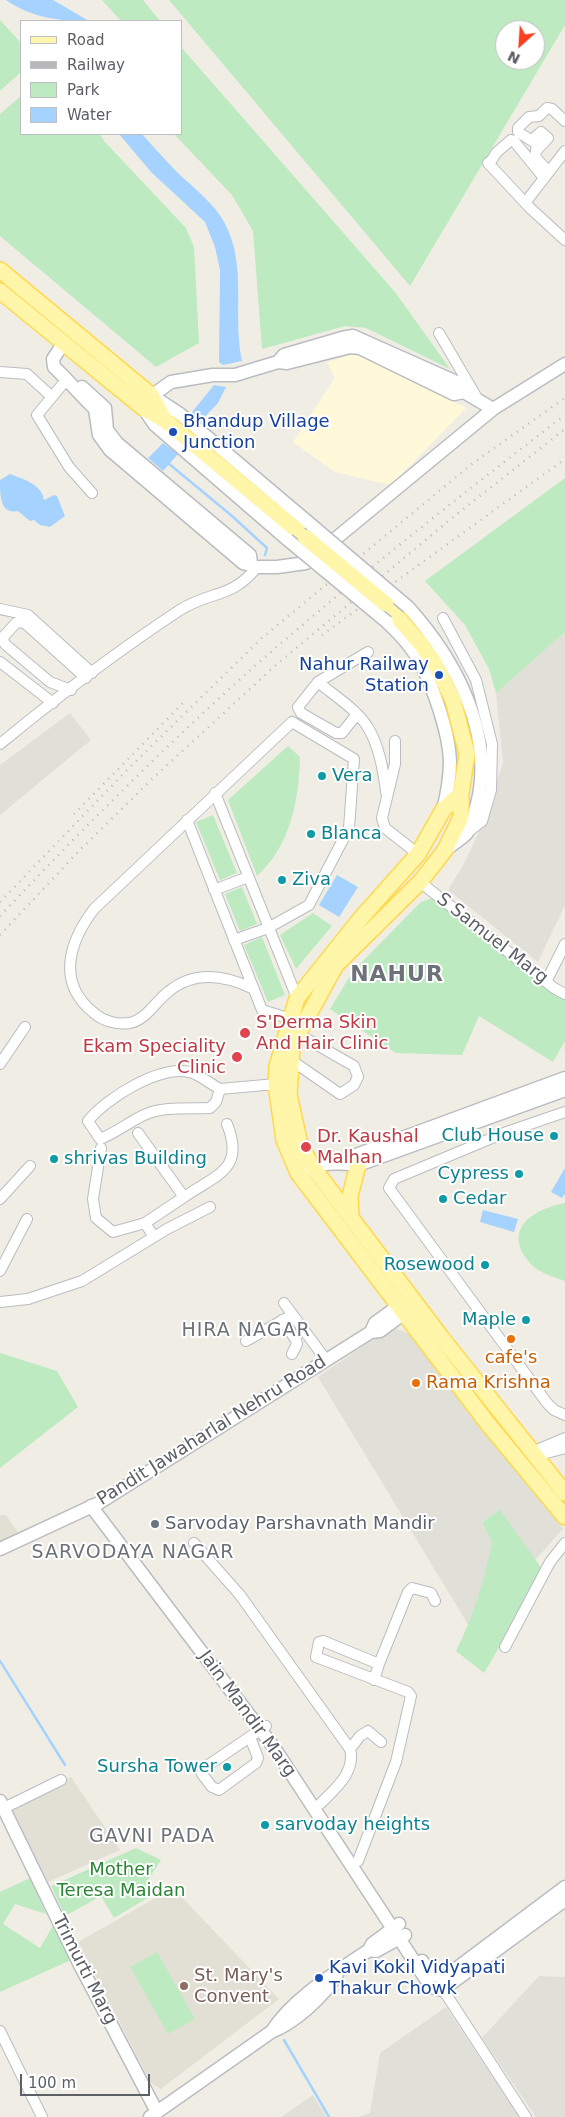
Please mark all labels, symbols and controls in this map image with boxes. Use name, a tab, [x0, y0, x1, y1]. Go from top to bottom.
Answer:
legend	[20, 20, 182, 135]
north arrow	[495, 20, 545, 70]
text: Road	[67, 31, 105, 49]
text: N	[505, 48, 523, 67]
text: Railway	[67, 56, 125, 74]
text: Park	[67, 81, 99, 99]
text: Water	[67, 106, 111, 124]
place label: Bhandup Village Junction	[183, 411, 330, 454]
marker: Bhandup Village Junction	[167, 426, 179, 438]
place label: Nahur Railway Station	[299, 654, 429, 696]
marker: Nahur Railway Station	[433, 669, 445, 681]
place label: Vera	[332, 765, 372, 787]
marker: Vera	[316, 770, 328, 782]
place label: Blanca	[321, 823, 382, 845]
marker: Blanca	[305, 828, 317, 840]
place label: Ziva	[292, 869, 331, 891]
marker: Ziva	[276, 874, 288, 886]
street label: S Samuel Marg	[432, 889, 552, 989]
district label: NAHUR	[350, 962, 444, 988]
place label: S'Derma Skin And Hair Clinic	[256, 1012, 388, 1054]
marker: S'Derma Skin And Hair Clinic	[238, 1026, 252, 1040]
place label: Ekam Speciality Clinic	[83, 1036, 226, 1078]
marker: Ekam Speciality Clinic	[230, 1050, 244, 1064]
place label: Club House	[441, 1125, 544, 1147]
place label: Dr. Kaushal Malhan	[317, 1126, 419, 1168]
marker: Club House	[548, 1130, 560, 1142]
marker: Dr. Kaushal Malhan	[299, 1140, 313, 1154]
place label: shrivas Building	[64, 1148, 207, 1170]
marker: shrivas Building	[48, 1153, 60, 1165]
place label: Cypress	[438, 1163, 509, 1185]
marker: Cypress	[513, 1168, 525, 1180]
place label: Cedar	[453, 1188, 506, 1210]
marker: Cedar	[437, 1193, 449, 1205]
place label: Rosewood	[384, 1254, 475, 1276]
marker: Rosewood	[479, 1259, 491, 1271]
place label: Maple	[462, 1309, 516, 1331]
marker: Maple	[520, 1314, 532, 1326]
district label: HIRA NAGAR	[180, 1320, 312, 1342]
marker: cafe's	[505, 1333, 517, 1345]
place label: cafe's	[485, 1347, 537, 1369]
street label: Pandit Jawaharlal Nehru Road	[93, 1351, 331, 1511]
place label: Rama Krishna	[426, 1372, 551, 1394]
marker: Rama Krishna	[410, 1377, 422, 1389]
place label: Sarvoday Parshavnath Mandir	[165, 1513, 435, 1535]
marker: Sarvoday Parshavnath Mandir	[149, 1518, 161, 1530]
district label: SARVODAYA NAGAR	[30, 1542, 236, 1564]
street label: Jain Mandir Marg	[194, 1647, 300, 1781]
place label: Sursha Tower	[97, 1756, 217, 1778]
marker: Sursha Tower	[221, 1761, 233, 1773]
place label: sarvoday heights	[275, 1814, 430, 1836]
marker: sarvoday heights	[259, 1819, 271, 1831]
district label: GAVNI PADA	[88, 1826, 216, 1848]
park label: Mother Teresa Maidan	[57, 1859, 185, 1902]
street label: Trimurti Marg	[47, 1912, 121, 2028]
place label: Kavi Kokil Vidyapati Thakur Chowk	[329, 1957, 506, 2000]
place label: St. Mary's Convent	[194, 1965, 283, 2008]
marker: Kavi Kokil Vidyapati Thakur Chowk	[313, 1972, 325, 1984]
marker: St. Mary's Convent	[178, 1980, 190, 1992]
scale bar	[22, 2064, 152, 2096]
text: 100 m	[28, 2074, 76, 2092]

